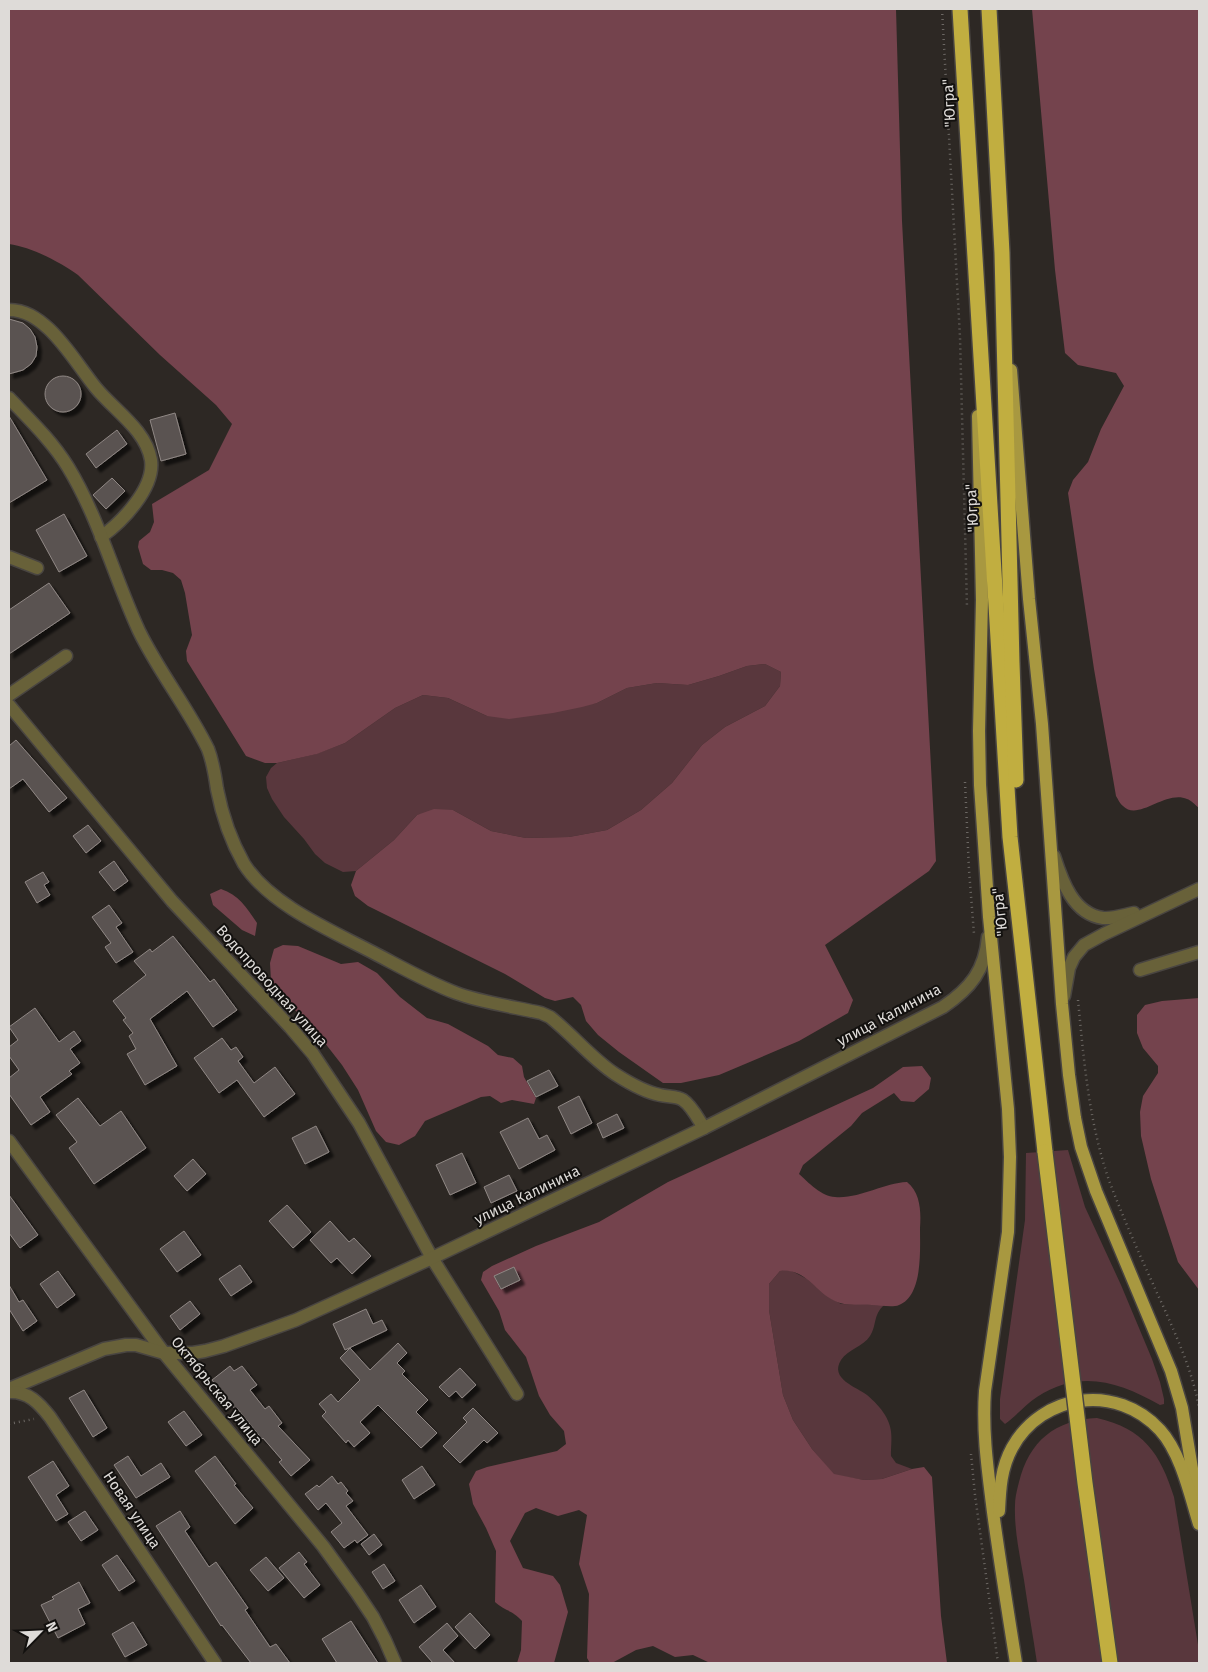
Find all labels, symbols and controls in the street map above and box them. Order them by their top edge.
street label: "Югра" [939,78,959,128]
street label: "Югра" [962,483,982,533]
street label: "Югра" [989,887,1011,937]
street label: Водопроводная улица [213,921,331,1051]
street label: улица Калинина [834,980,944,1050]
street label: улица Калинина [471,1162,583,1228]
street label: Октябрьская улица [167,1333,267,1449]
street label: Новая улица [100,1468,164,1552]
north arrow [15,1607,65,1657]
text: N [42,1619,61,1635]

